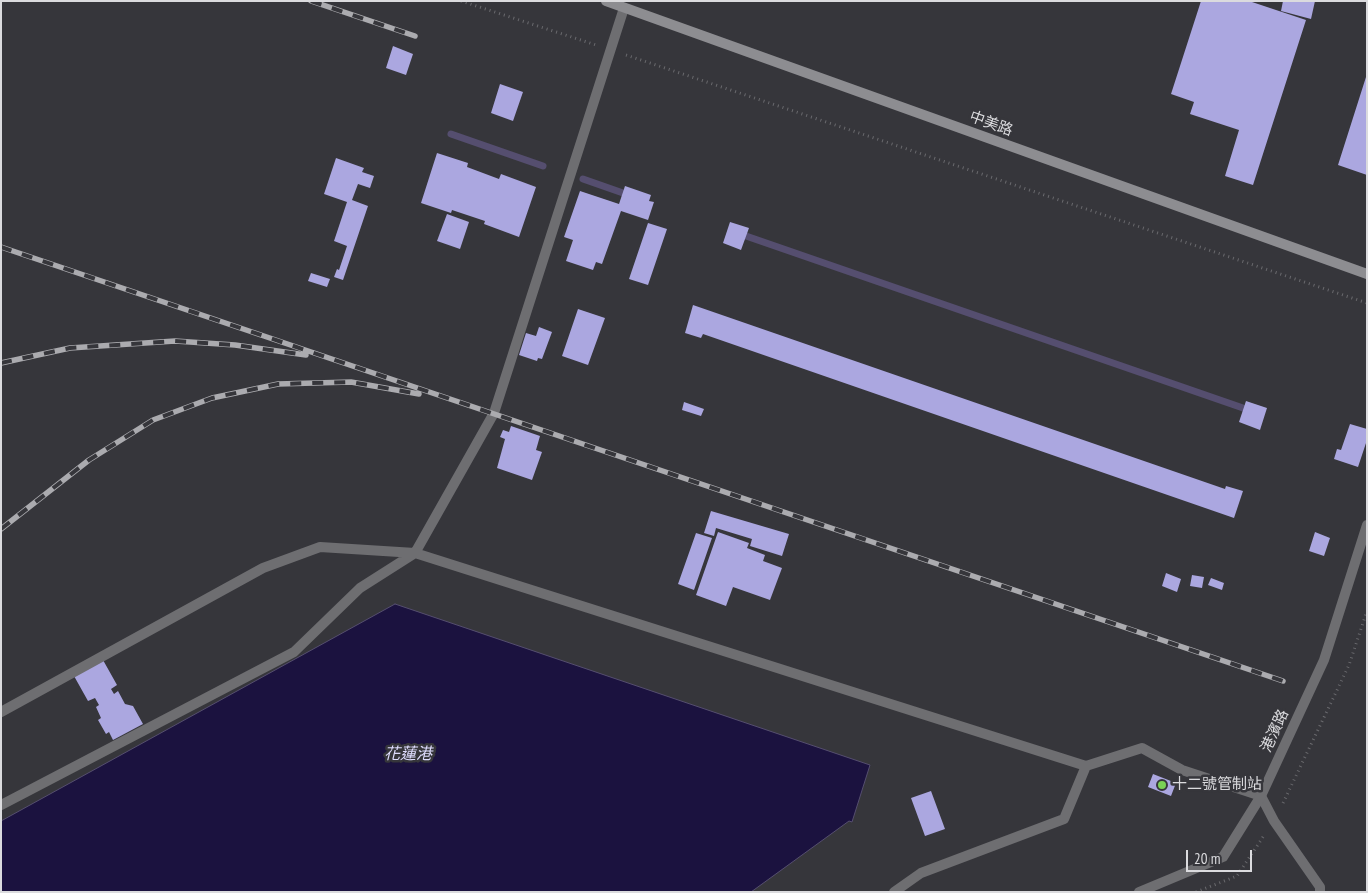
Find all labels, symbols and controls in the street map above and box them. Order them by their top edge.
street label: 中美路 [967,108,1015,140]
street label: 港濱路 [1257,707,1293,755]
water label: 花蓮港 [384,744,432,764]
place label: 十二號管制站 [1172,776,1262,794]
marker: 十二號管制站 [1156,779,1168,791]
scale bar [1188,840,1254,872]
text: 20 m [1194,849,1220,868]

